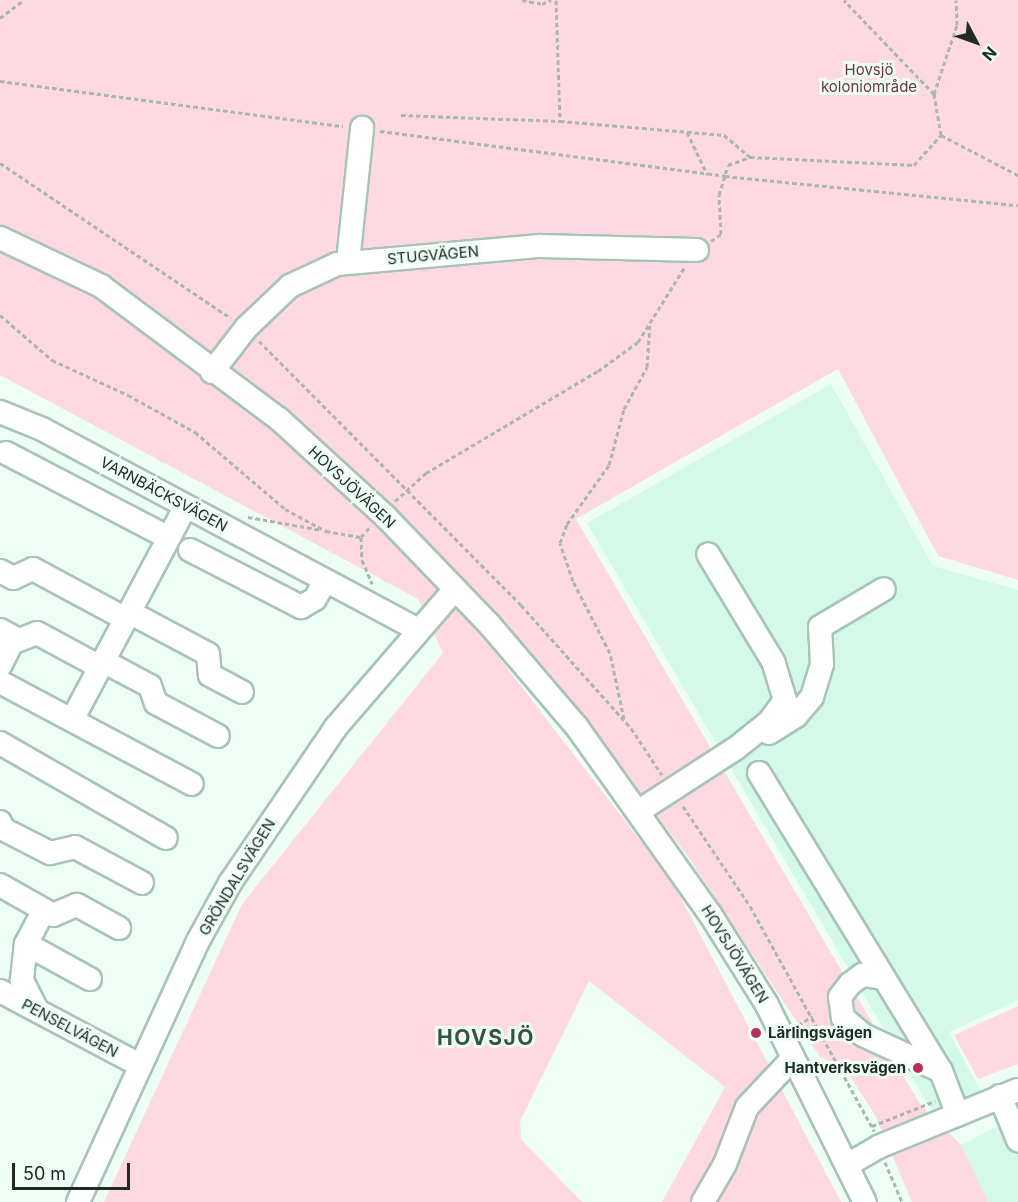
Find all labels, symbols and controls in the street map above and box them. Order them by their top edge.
north arrow [946,12,1006,72]
text: N [978,43,1001,65]
park label: Hovsjö koloniområde [821,60,917,95]
street label: STUGVÄGEN [386,242,480,268]
street label: HOVSJÖVÄGEN [305,442,399,532]
street label: VARNBÄCKSVÄGEN [97,453,231,535]
street label: GRÖNDALSVÄGEN [195,815,279,939]
street label: HOVSJÖVÄGEN [698,902,772,1006]
street label: PENSELVÄGEN [19,995,121,1061]
place label: Lärlingsvägen [768,1024,872,1042]
district label: HOVSJÖ [437,1025,535,1051]
marker: Lärlingsvägen [749,1026,763,1040]
place label: Hantverksvägen [785,1059,906,1077]
marker: Hantverksvägen [911,1061,925,1075]
scale bar [15,1151,134,1189]
text: 50 m [23,1163,66,1184]

